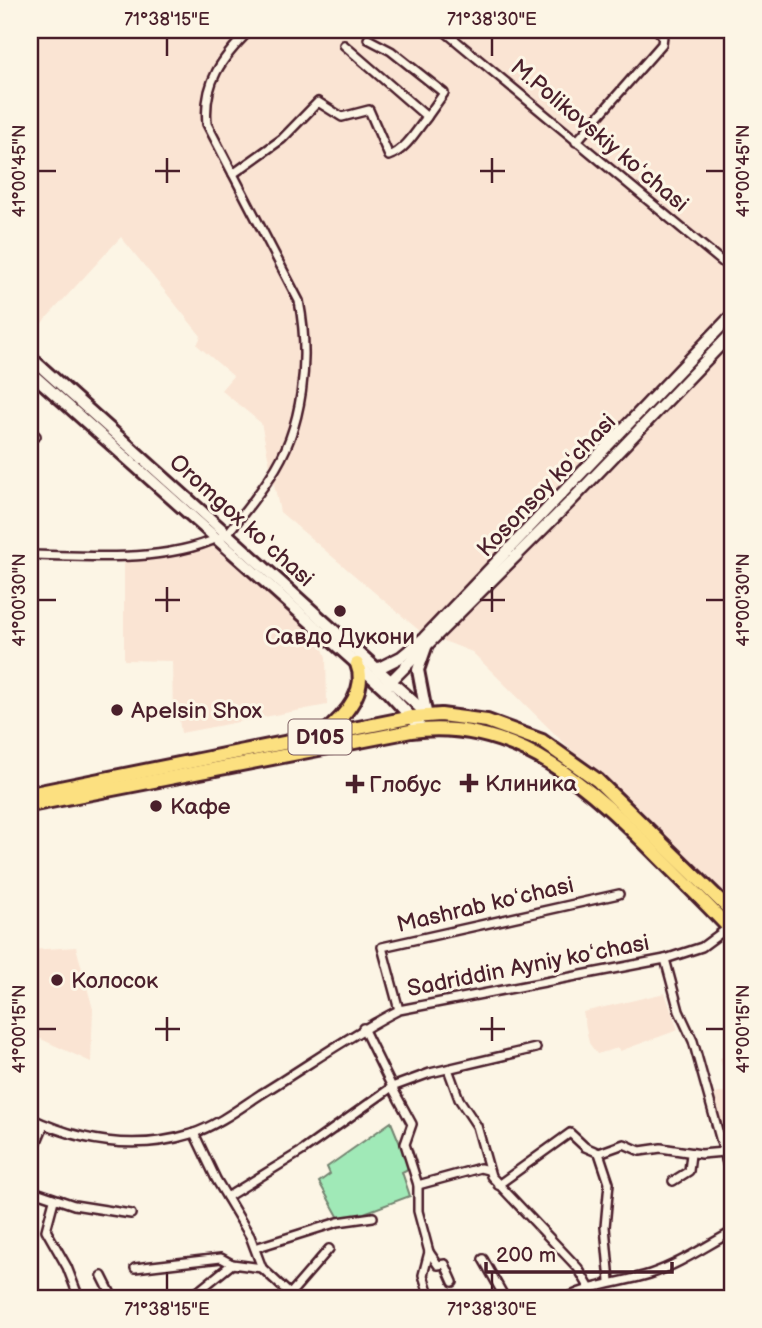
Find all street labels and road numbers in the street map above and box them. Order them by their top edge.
street label: M.Polikovskiy koʻchasi [505,53,694,218]
street label: Kosonsoy koʻchasi [471,408,622,563]
street label: Oromgox ko‘chasi [163,448,319,593]
road number: D105 [288,720,352,754]
street label: Mashrab koʻchasi [394,871,576,939]
street label: Sadriddin Ayniy koʻchasi [405,929,652,1003]

